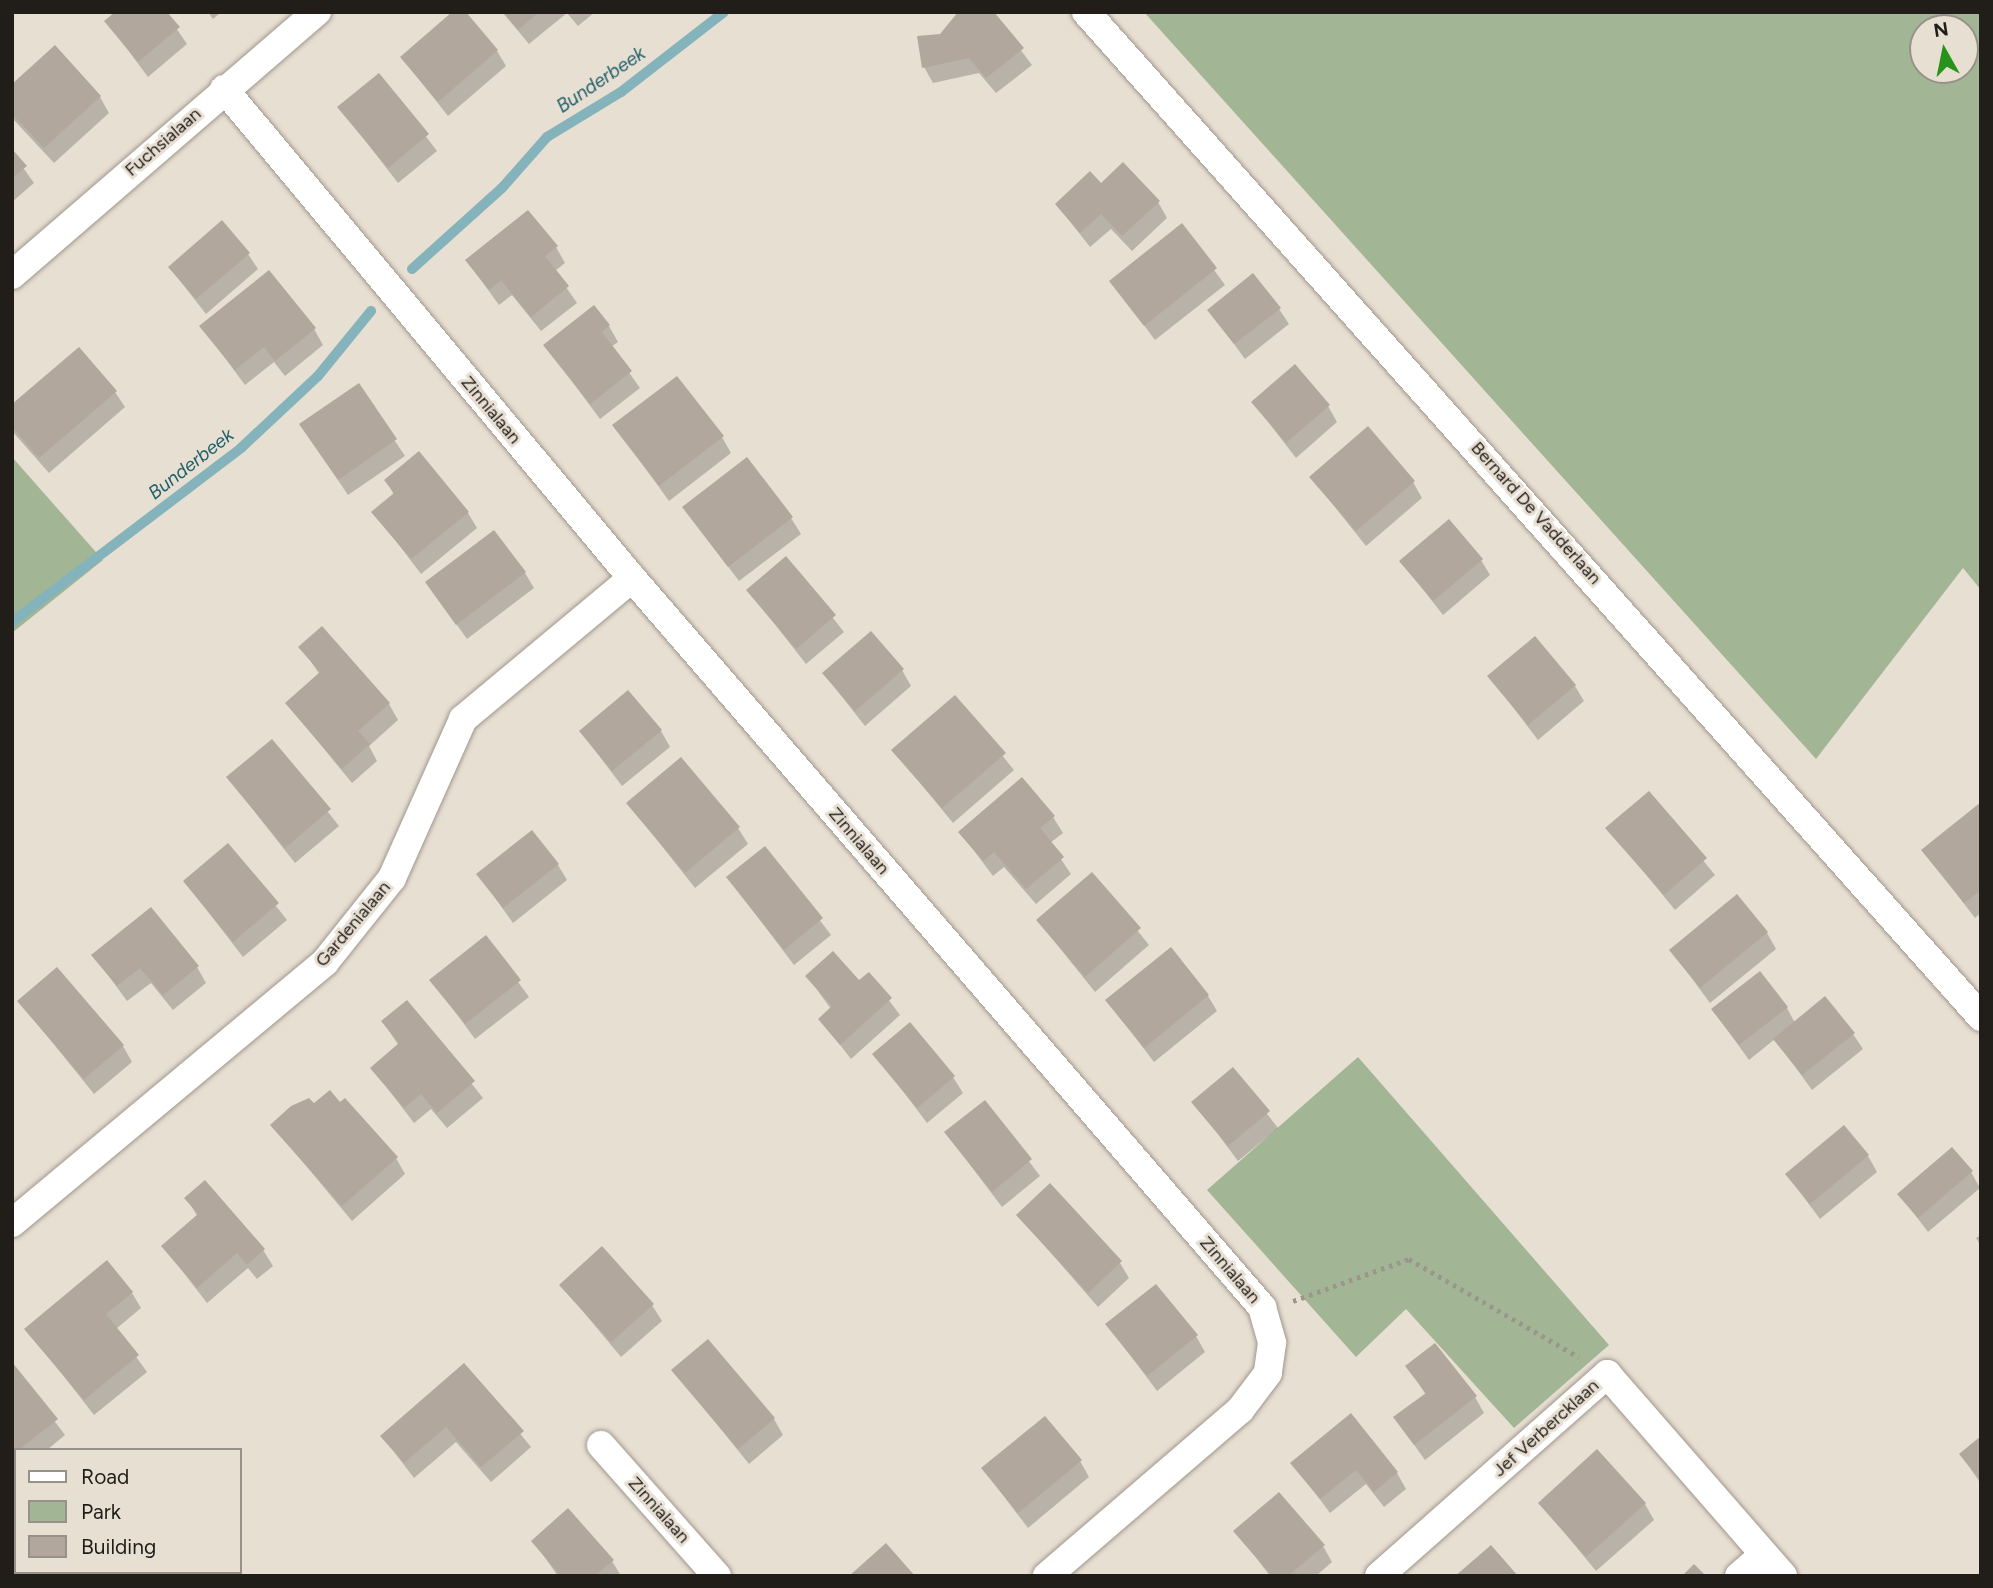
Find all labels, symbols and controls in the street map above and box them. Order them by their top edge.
north arrow [1909,14,1979,84]
text: N [1932,17,1950,42]
water label: Bunderbeek [552,42,650,118]
street label: Fuchsialaan [121,103,205,181]
street label: Zinnialaan [457,372,525,448]
water label: Bunderbeek [144,424,238,504]
street label: Bernard De Vadderlaan [1466,437,1606,589]
street label: Zinnialaan [824,803,894,879]
street label: Gardenialaan [311,877,395,971]
street label: Zinnialaan [1195,1232,1265,1308]
street label: Jef Verbercklaan [1489,1375,1603,1481]
legend [14,1448,242,1574]
text: Road [81,1464,129,1489]
street label: Zinnialaan [624,1472,694,1548]
text: Park [81,1499,121,1524]
text: Building [81,1534,156,1559]

